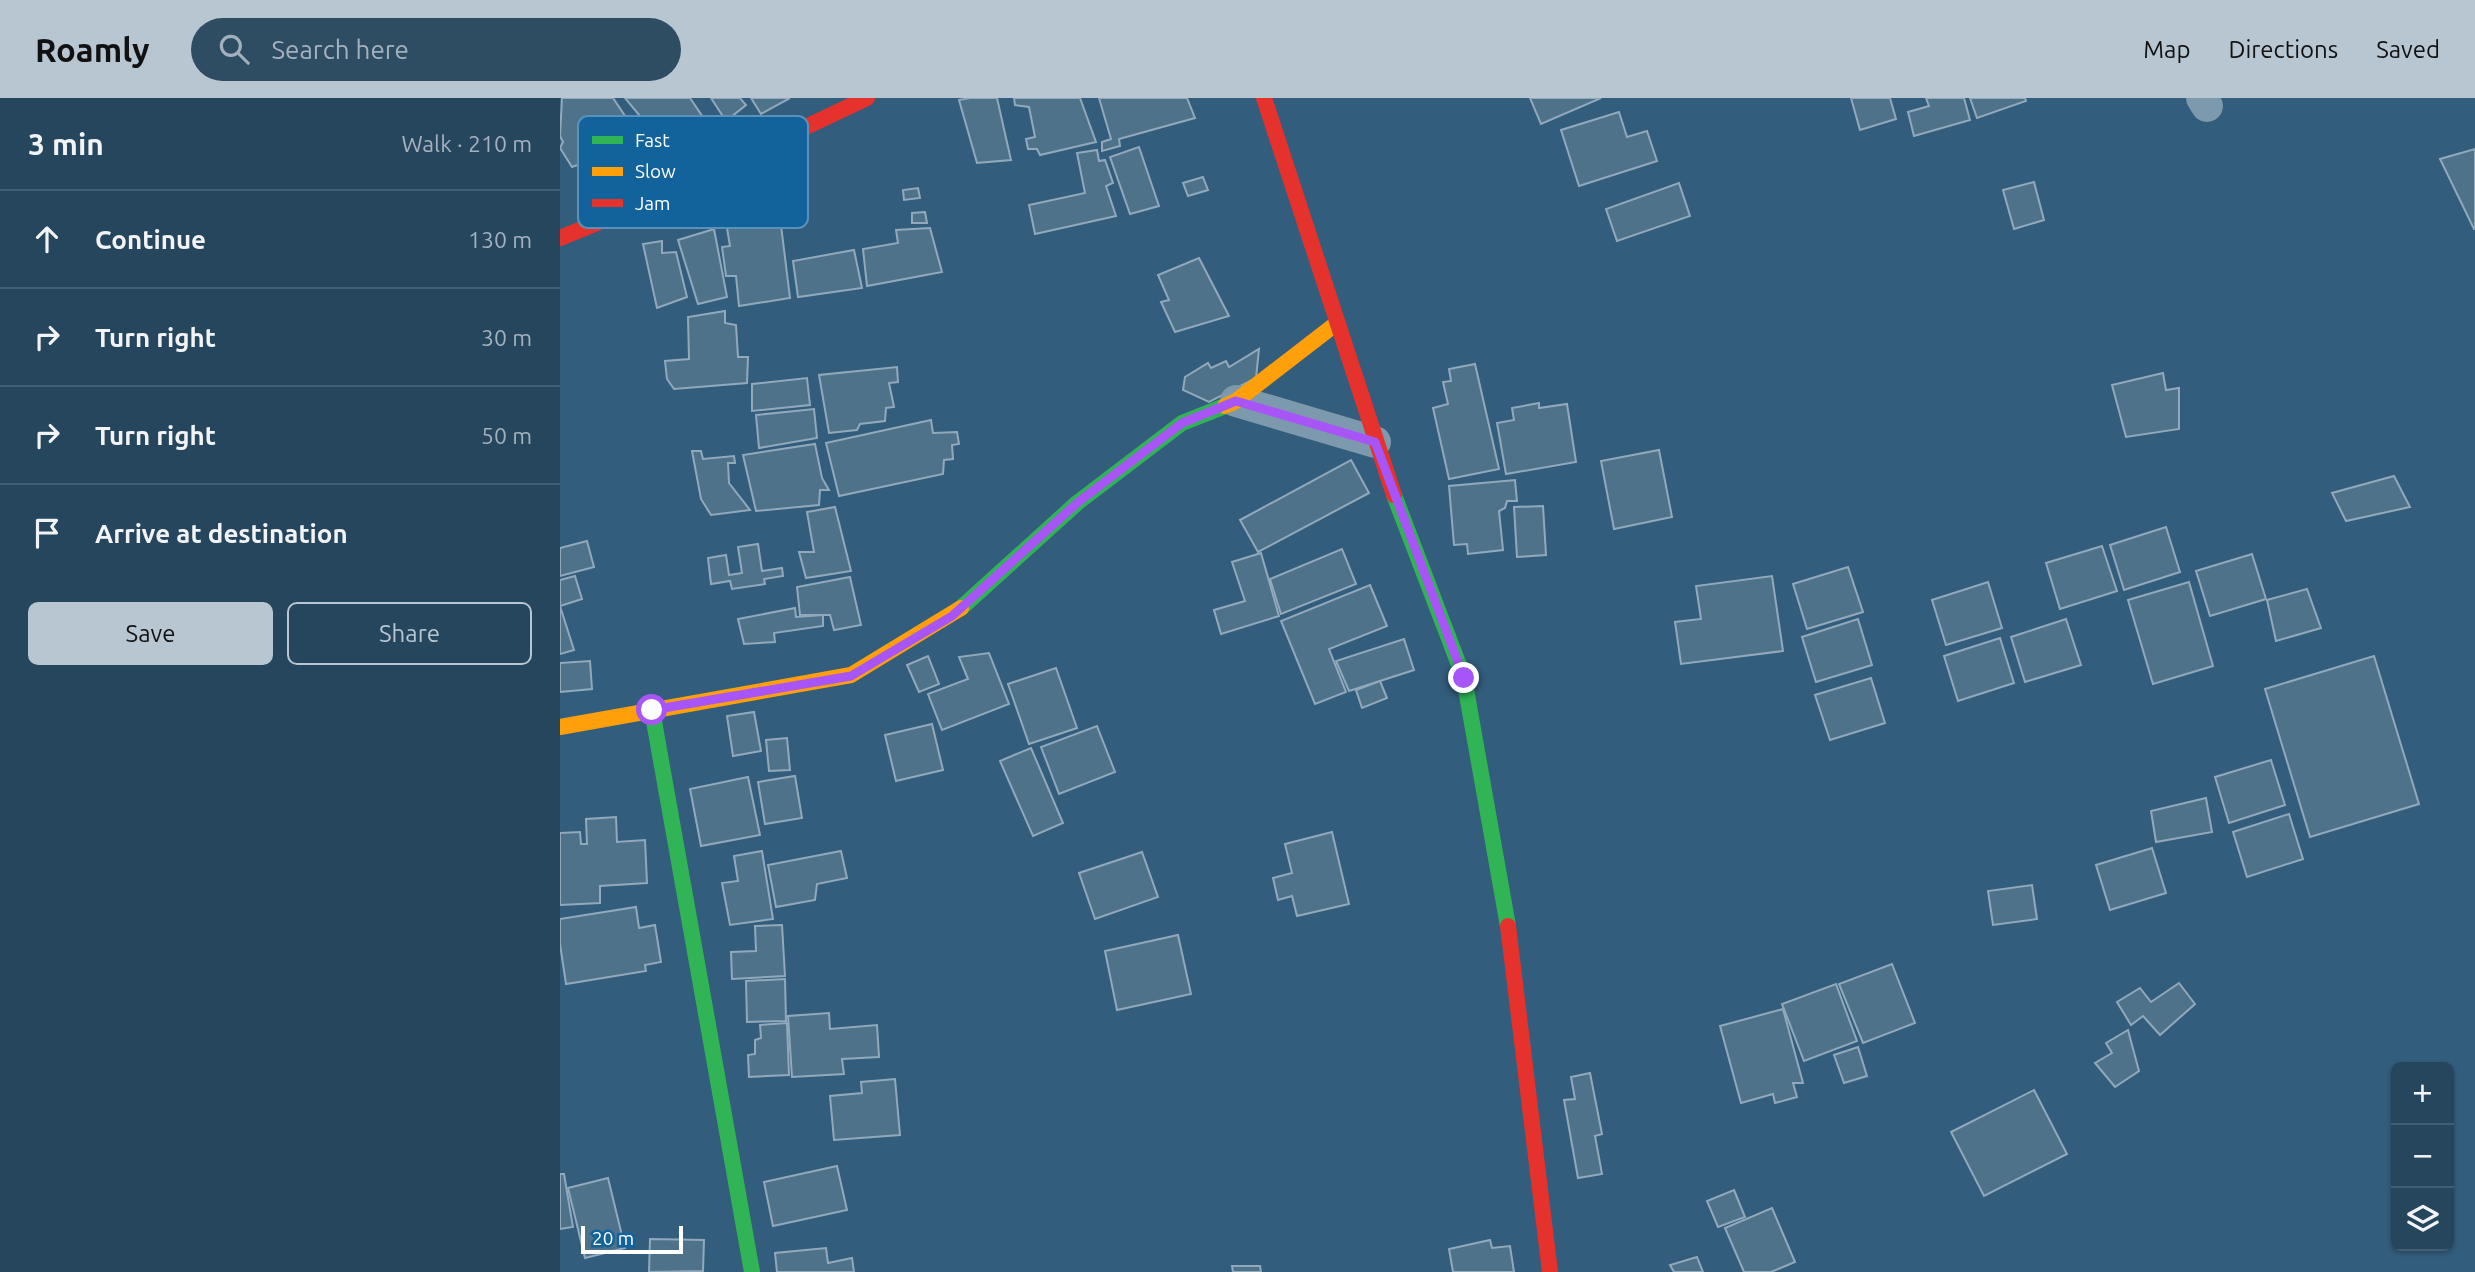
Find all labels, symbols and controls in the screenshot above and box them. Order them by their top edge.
search box [191,18,681,81]
icon: search [215,30,253,68]
text: Roamly [35,31,149,68]
text: Search here [271,35,409,64]
text: Map [2143,36,2190,63]
text: Directions [2228,36,2338,63]
text: Saved [2376,36,2440,63]
legend [578,116,808,228]
text: 3 min [28,127,104,161]
text: Fast [635,129,670,151]
text: Walk · 210 m [401,131,532,156]
text: Slow [635,160,676,182]
text: Jam [635,192,671,214]
icon: ahead [28,220,66,258]
text: Continue [95,225,206,254]
text: 130 m [468,227,532,252]
icon: right [28,318,66,356]
text: Turn right [95,323,216,352]
text: 30 m [481,325,532,350]
icon: right [28,416,66,454]
text: Turn right [95,421,216,450]
text: 50 m [481,423,532,448]
icon: arrive [28,514,66,552]
text: Arrive at destination [95,519,348,548]
button: Save [28,602,273,665]
button: Share [287,602,532,665]
route end [1448,662,1479,693]
route start [636,694,667,725]
map controls [2391,1062,2454,1251]
button: + [2391,1062,2454,1125]
button: − [2391,1125,2454,1188]
button: layers [2391,1188,2454,1251]
scale bar [581,1223,682,1255]
text: 20 m [592,1227,634,1249]

